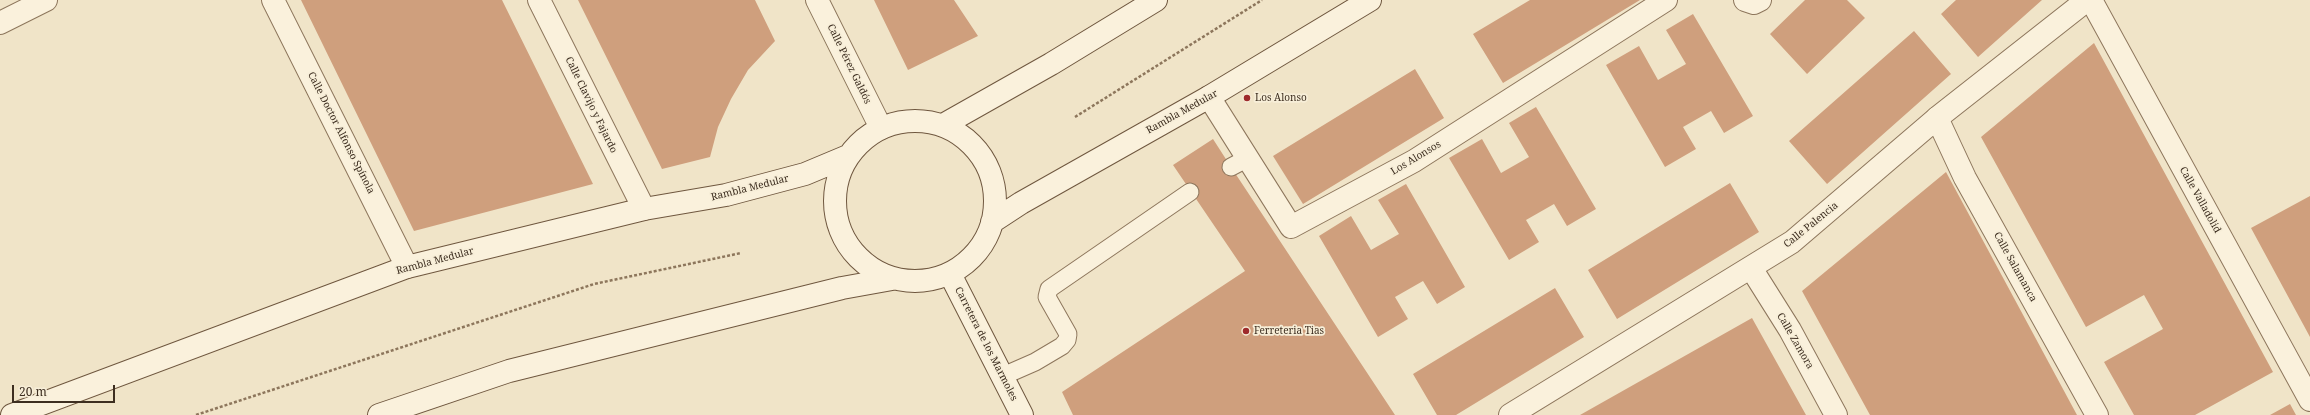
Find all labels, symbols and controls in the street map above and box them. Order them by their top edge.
street label: Calle Pérez Galdós [824,22,874,106]
street label: Calle Clavijo y Fajardo [562,55,620,155]
street label: Calle Doctor Alfonso Spínola [305,70,377,196]
street label: Rambla Medular [1144,87,1220,137]
place label: Los Alonso [1255,92,1307,104]
marker: Los Alonso [1242,93,1252,103]
street label: Los Alonsos [1389,138,1443,178]
street label: Calle Valladolid [2177,165,2223,235]
street label: Rambla Medular [710,173,790,203]
street label: Calle Palencia [1781,199,1841,251]
street label: Calle Salamanca [1991,230,2039,304]
street label: Rambla Medular [395,245,475,277]
street label: Carretera de los Marmoles [952,285,1020,403]
street label: Calle Zamora [1774,311,1816,371]
place label: Ferreteria Tias [1254,325,1324,337]
marker: Ferreteria Tias [1241,326,1251,336]
scale bar [14,377,117,403]
text: 20 m [19,383,47,400]

